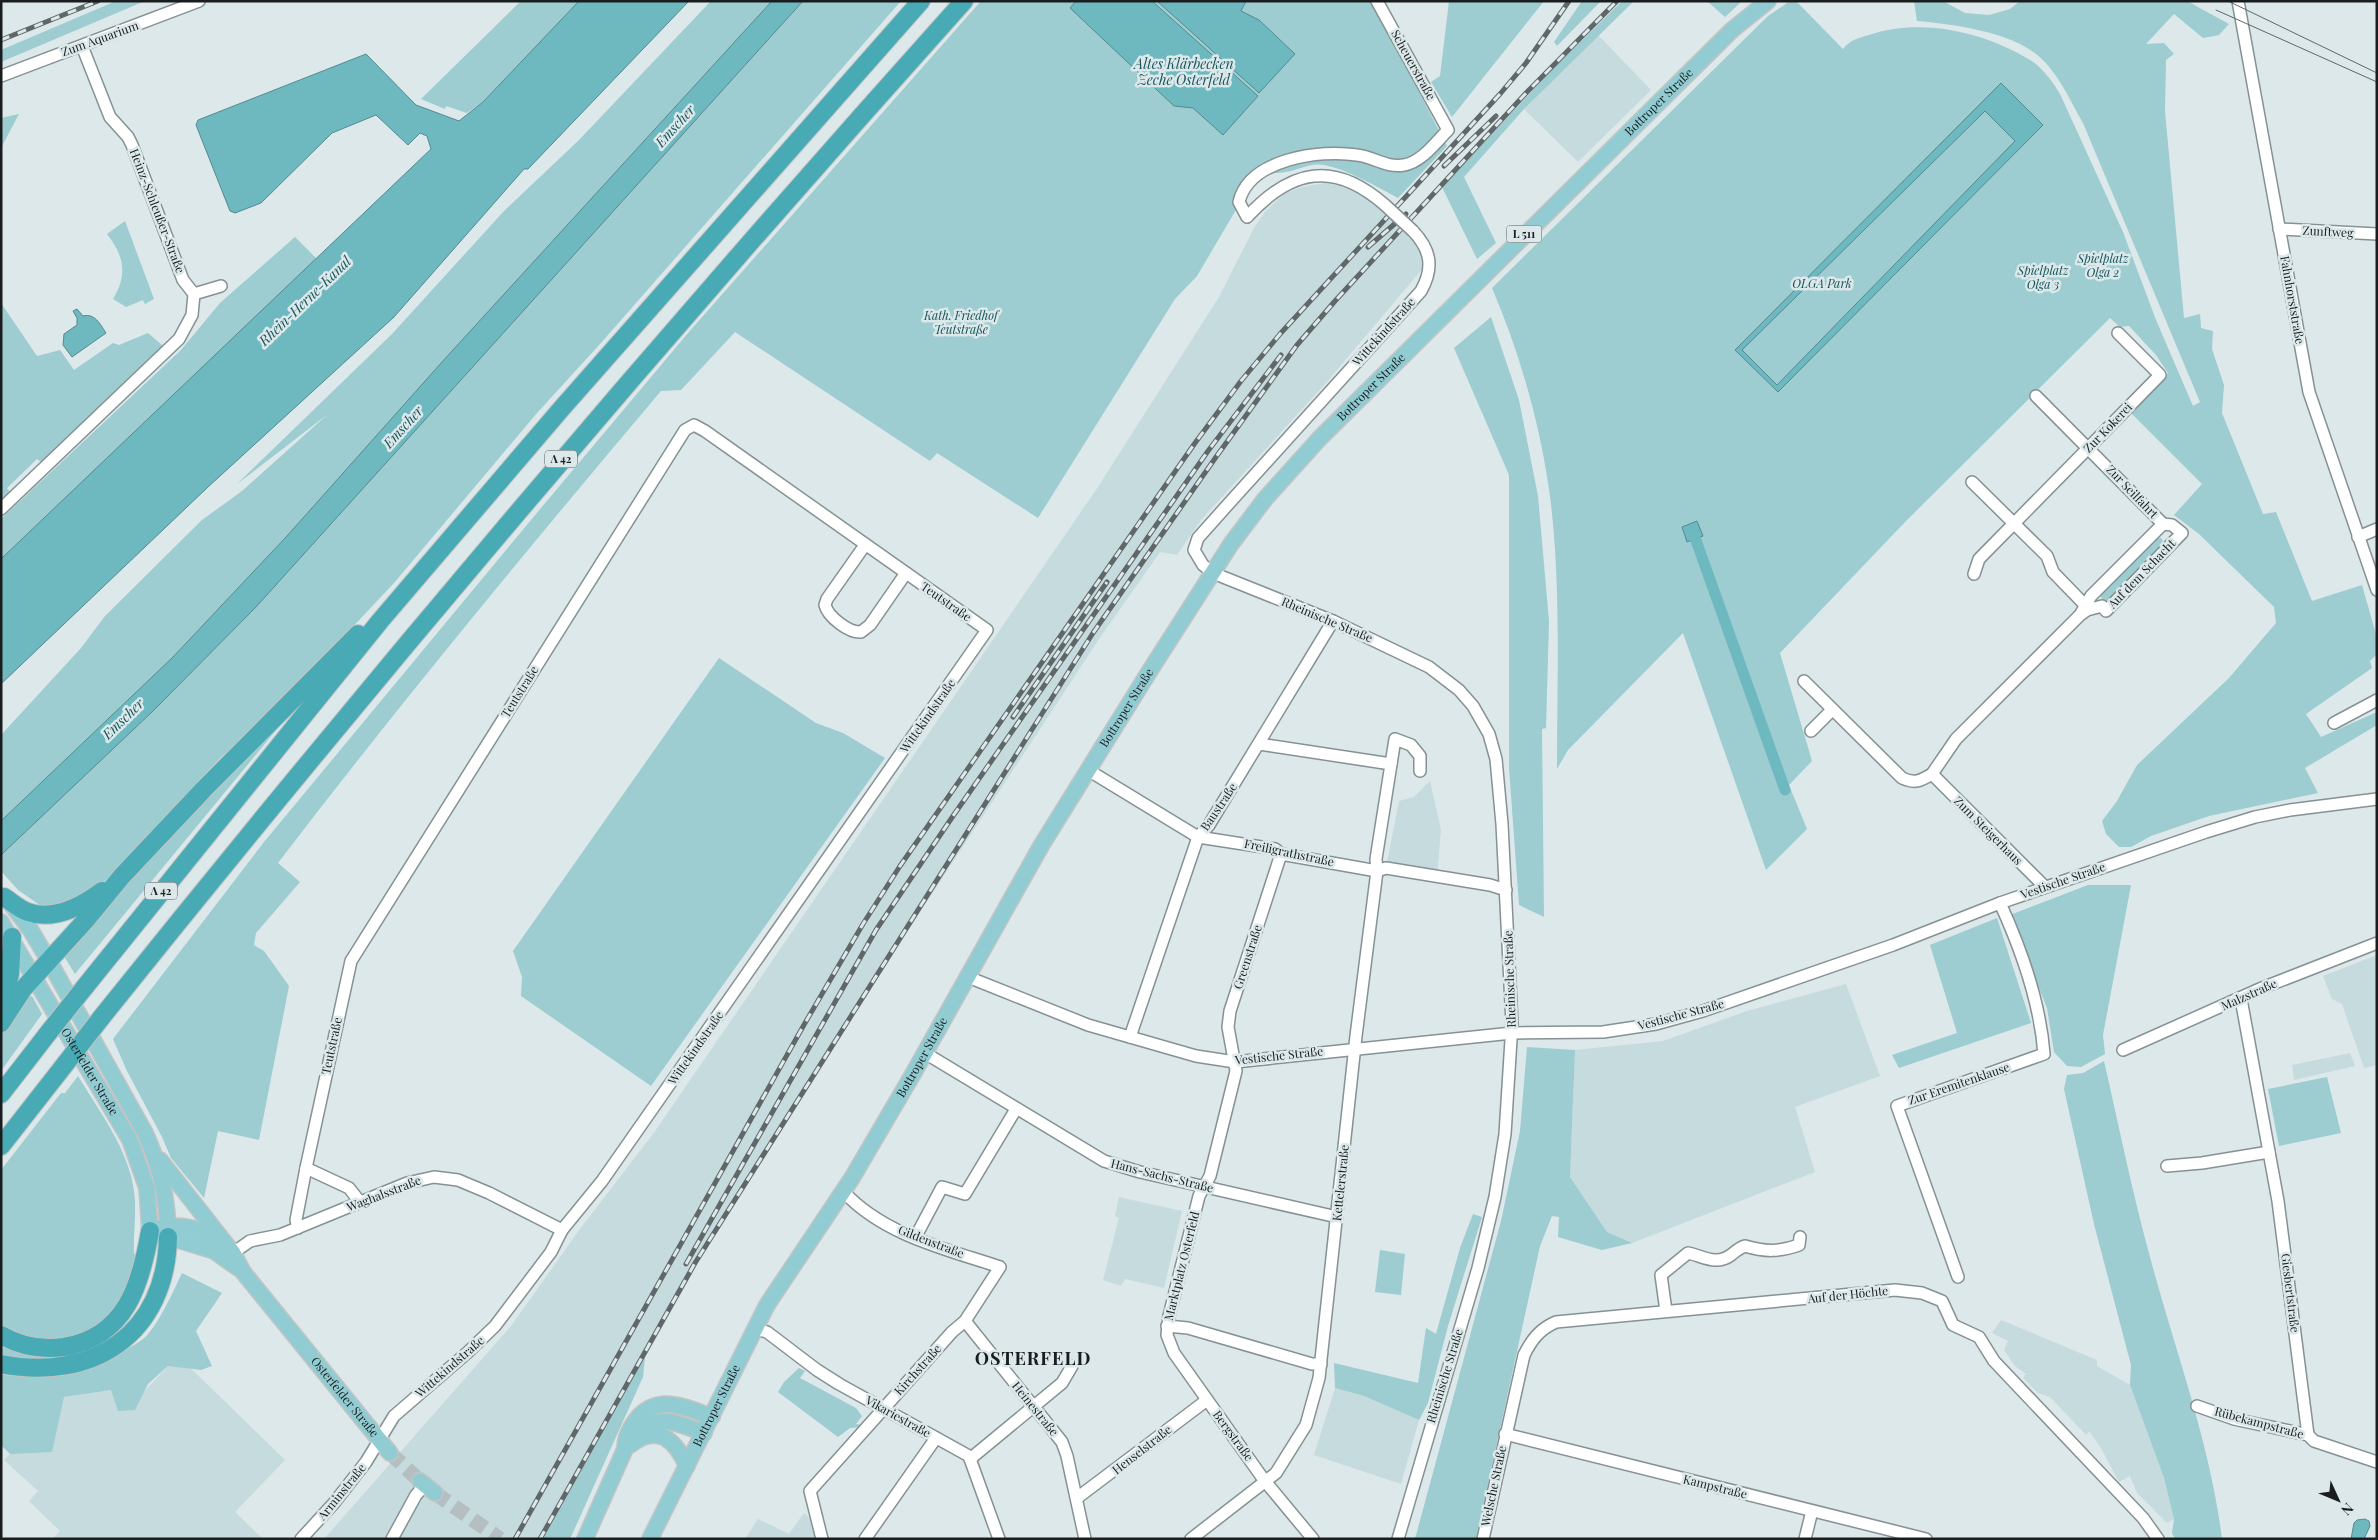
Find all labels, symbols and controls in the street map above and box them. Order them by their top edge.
street label: Zum Aquarium [59,17,141,59]
street label: Scheuerstraße [1388,27,1440,102]
water label: Altes Klärbecken Zeche Osterfeld [1132,54,1234,89]
street label: Bottroper Straße [1621,64,1696,139]
water label: Emscher [650,100,699,152]
street label: Heinz-Schleußer-Straße [127,146,189,275]
street label: Zunftweg [2302,222,2355,240]
road number: L 511 [1506,225,1542,242]
park label: Spielplatz Olga 2 [2077,250,2129,280]
water label: Rhein-Herne-Kanal [254,251,356,350]
street label: Fahnhorststraße [2277,254,2309,345]
park label: Spielplatz Olga 3 [2017,262,2069,292]
park label: OLGA Park [1792,275,1852,291]
street label: Wittekindstraße [1348,294,1418,370]
park label: Kath. Friedhof Teutstraße [923,307,1000,337]
street label: Bottroper Straße [1333,349,1408,424]
street label: Zur Kokerei [2079,399,2135,456]
water label: Emscher [378,401,427,453]
road number: A 42 [545,450,577,468]
street label: Zur Seilfahrt [2103,461,2163,522]
street label: Auf dem Schacht [2103,535,2179,612]
street label: Teutstraße [918,578,975,624]
street label: Rheinische Straße [1279,593,1375,646]
street label: Teutstraße [497,663,541,720]
street label: Bottroper Straße [1095,665,1156,750]
street label: Wittekindstraße [895,675,959,756]
water label: Emscher [97,693,148,744]
street label: Baustraße [1196,779,1240,833]
street label: Zum Steigerhaus [1951,793,2026,868]
street label: Freiligrathstraße [1243,835,1336,869]
street label: Vestische Straße [2017,858,2107,902]
road number: A 42 [145,882,177,899]
street label: Greenstraße [1229,922,1265,991]
street label: Rheinische Straße [1499,930,1519,1028]
street label: Malzstraße [2218,975,2279,1014]
street label: Vestische Straße [1635,995,1726,1033]
street label: Wittekindstraße [663,1007,727,1088]
street label: Bottroper Straße [892,1014,950,1100]
street label: Teutstraße [317,1016,345,1076]
street label: Osterfelder Straße [58,1024,123,1118]
street label: Vestische Straße [1233,1042,1324,1068]
street label: Zur Eremitenklause [1906,1058,2012,1108]
street label: Kettelerstraße [1328,1144,1352,1222]
street label: Hans-Sachs-Straße [1109,1155,1215,1196]
street label: Waghalsstraße [343,1172,423,1215]
street label: Marktplatz Osterfeld [1160,1210,1202,1322]
street label: Gildenstraße [896,1221,967,1261]
street label: Giesbertstraße [2278,1252,2304,1333]
street label: Auf der Höchte [1806,1282,1889,1306]
street label: Rheinische Straße [1422,1327,1466,1425]
street label: Wittekindstraße [411,1332,487,1401]
street label: Kirchstraße [890,1340,944,1398]
district label: OSTERFELD [975,1346,1091,1370]
street label: Osterfelder Straße [308,1353,383,1440]
street label: Bottroper Straße [688,1361,743,1449]
street label: Heinestraße [1009,1378,1063,1439]
street label: Vikariestraße [862,1391,934,1441]
street label: Rübekampstraße [2213,1402,2306,1442]
street label: Bergstraße [1210,1407,1258,1464]
street label: Henselstraße [1108,1421,1174,1477]
street label: Welsche Straße [1476,1444,1509,1529]
street label: Arminstraße [313,1460,369,1524]
street label: Kampstraße [1682,1470,1749,1502]
north arrow [2313,1475,2363,1525]
text: N [2337,1499,2358,1520]

